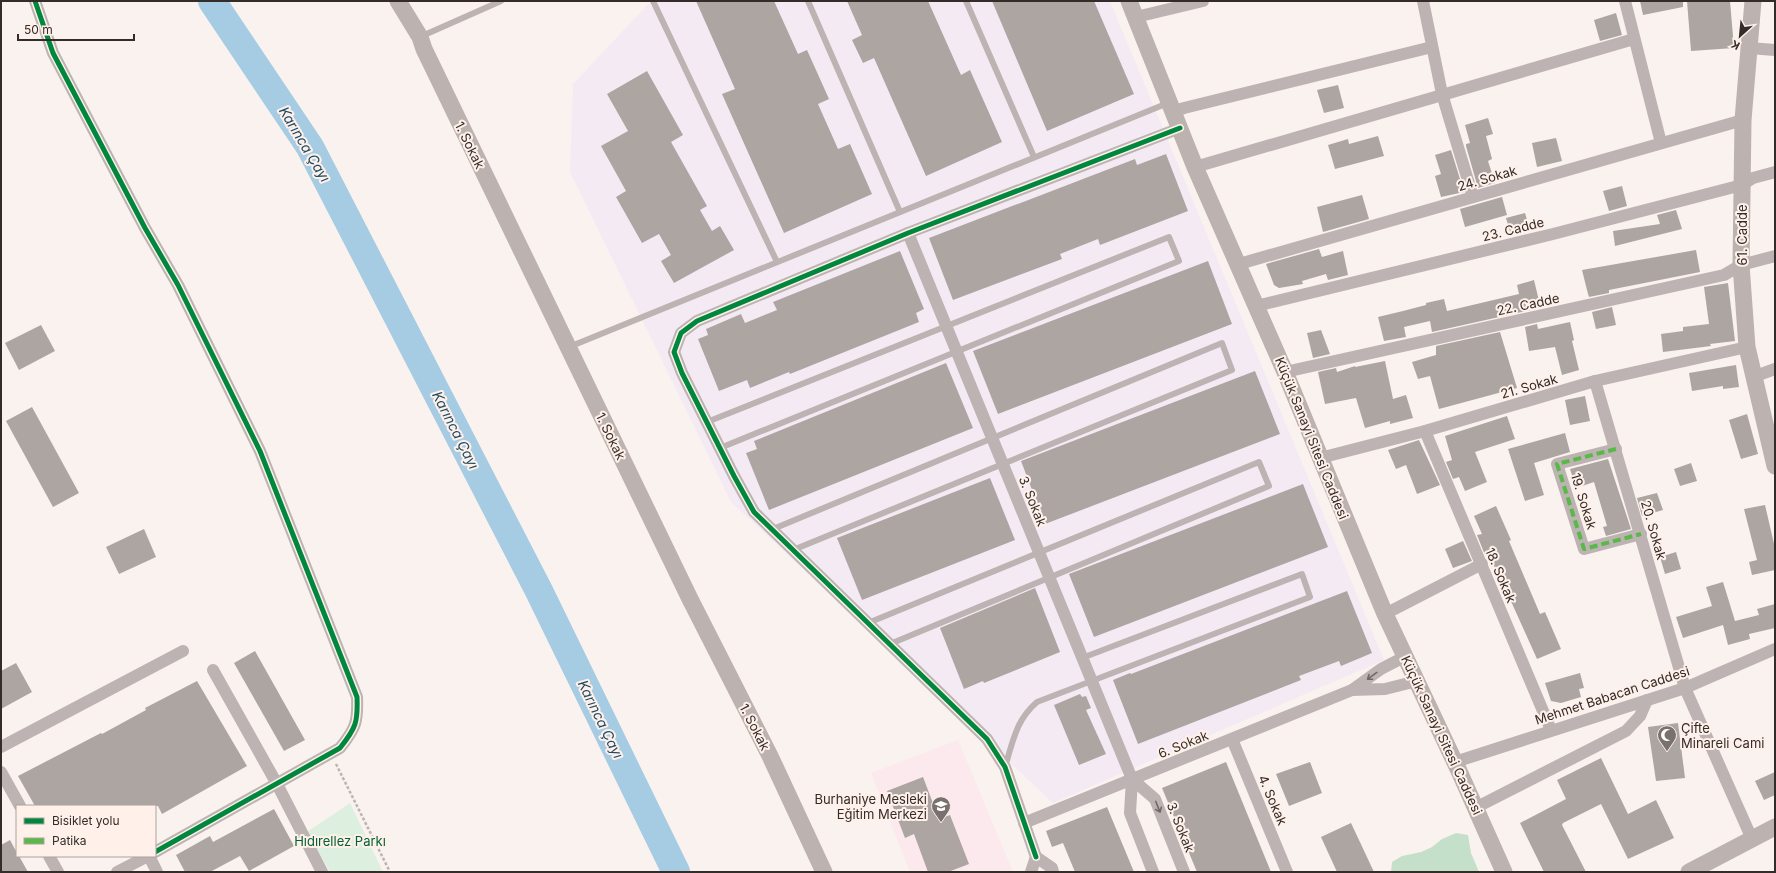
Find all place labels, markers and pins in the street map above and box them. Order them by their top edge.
place label: Çifte Minareli Cami [1681,720,1764,751]
mosque icon: Çifte Minareli Cami [1656,724,1678,752]
place label: Burhaniye Mesleki Eğitim Merkezi [814,791,927,822]
school or university icon: Burhaniye Mesleki Eğitim Merkezi [930,795,952,823]

